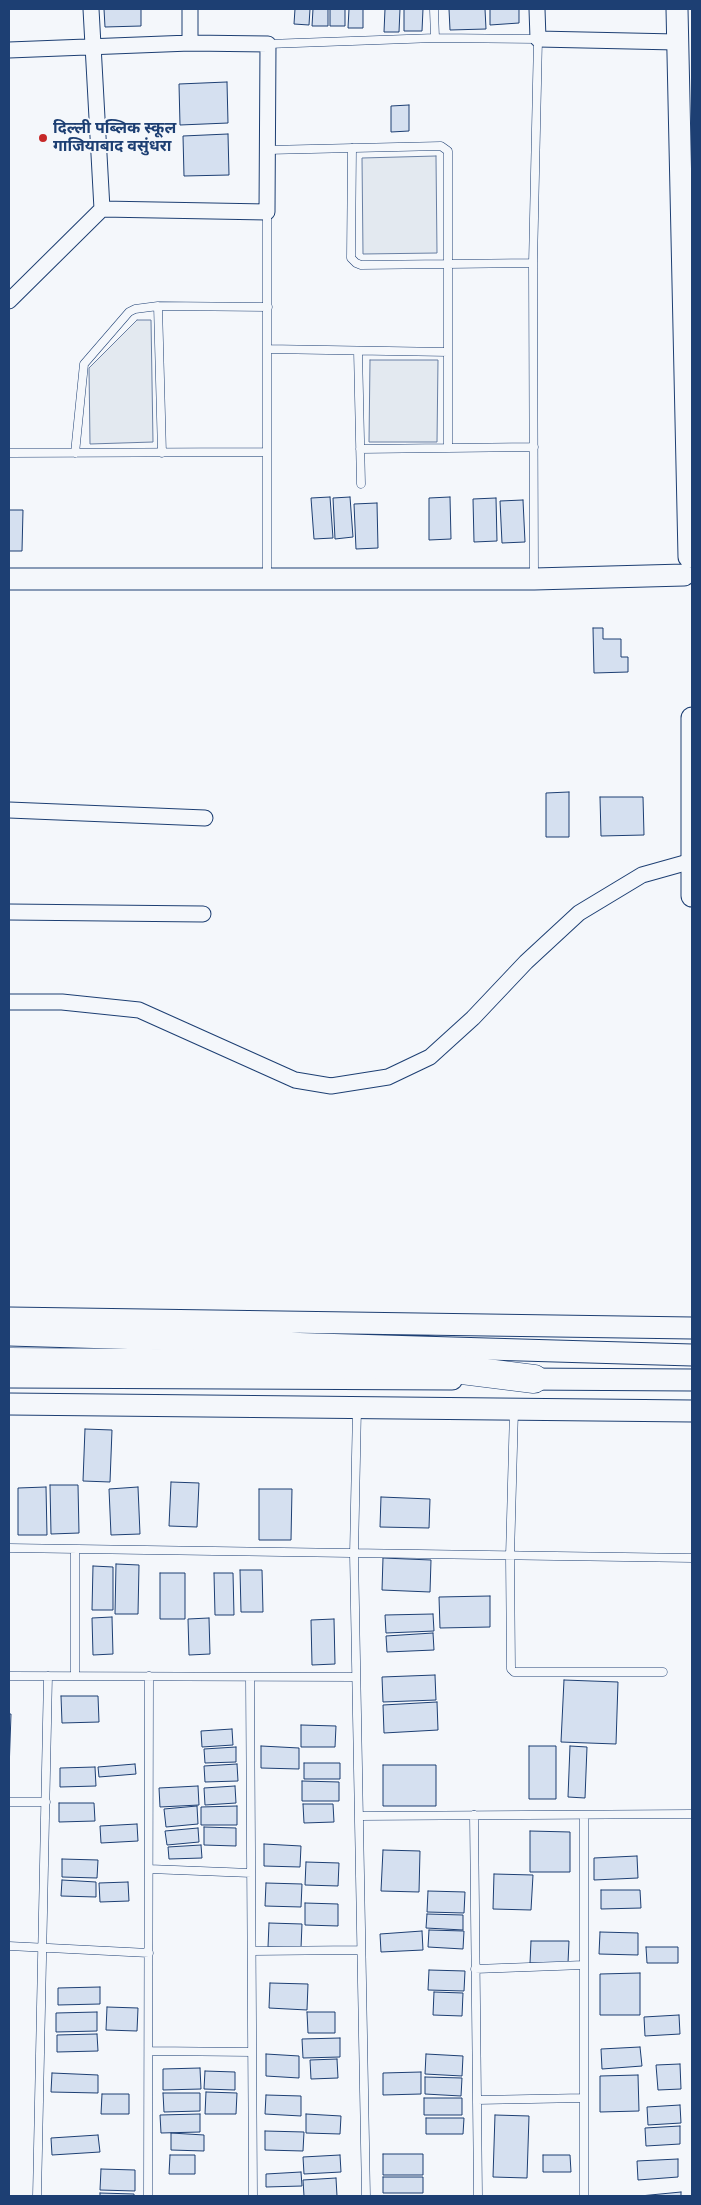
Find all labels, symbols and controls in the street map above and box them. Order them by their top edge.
place label: दिल्ली पब्लिक स्कूल गाजियाबाद वसुंधरा [53,119,176,157]
marker: दिल्ली पब्लिक स्कूल गाजियाबाद वसुंधरा [37,132,49,144]

